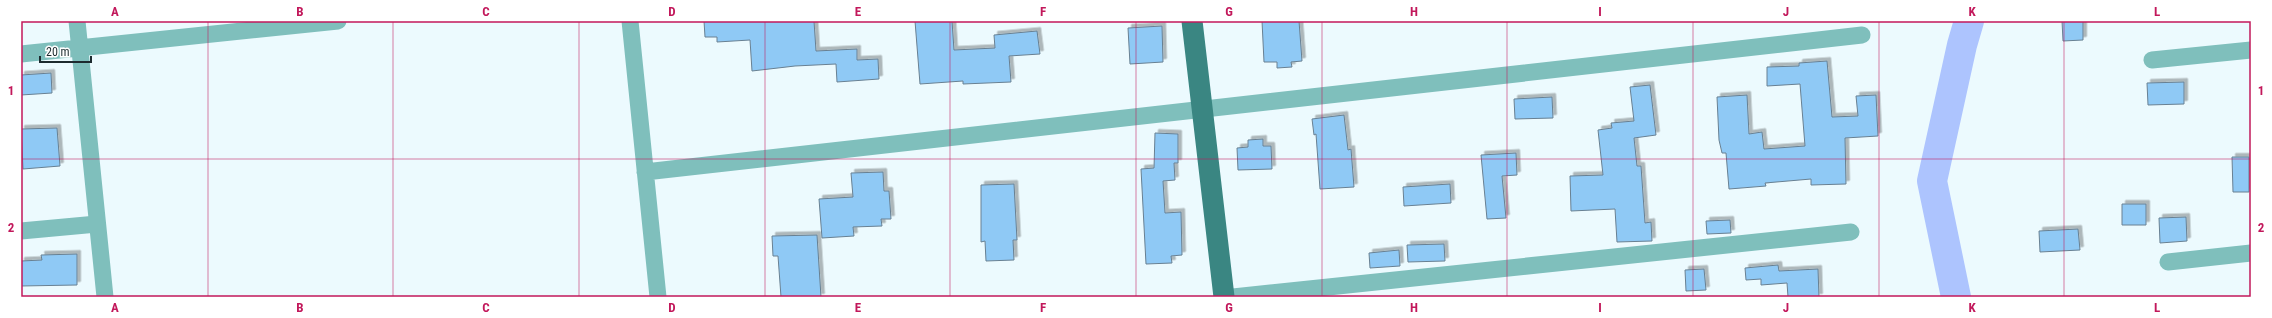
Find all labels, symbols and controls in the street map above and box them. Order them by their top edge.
text: A [111,4,119,19]
text: B [296,4,304,19]
text: C [482,4,490,19]
text: D [668,4,676,19]
text: E [855,4,862,19]
text: F [1040,4,1046,19]
text: G [1225,4,1233,19]
text: H [1410,4,1418,19]
text: I [1598,4,1602,19]
text: J [1783,4,1789,19]
text: K [1968,4,1976,19]
text: L [2154,4,2160,19]
scale bar [40,38,91,64]
text: 20 m [46,45,70,59]
text: 1 [8,83,14,98]
text: 1 [2258,83,2264,98]
text: 2 [8,220,15,235]
text: 2 [2258,220,2265,235]
text: A [111,300,119,315]
text: B [296,300,304,315]
text: C [482,300,490,315]
text: D [668,300,676,315]
text: E [855,300,862,315]
text: F [1040,300,1046,315]
text: G [1225,300,1233,315]
text: H [1410,300,1418,315]
text: I [1598,300,1602,315]
text: J [1783,300,1789,315]
text: K [1968,300,1976,315]
text: L [2154,300,2160,315]

